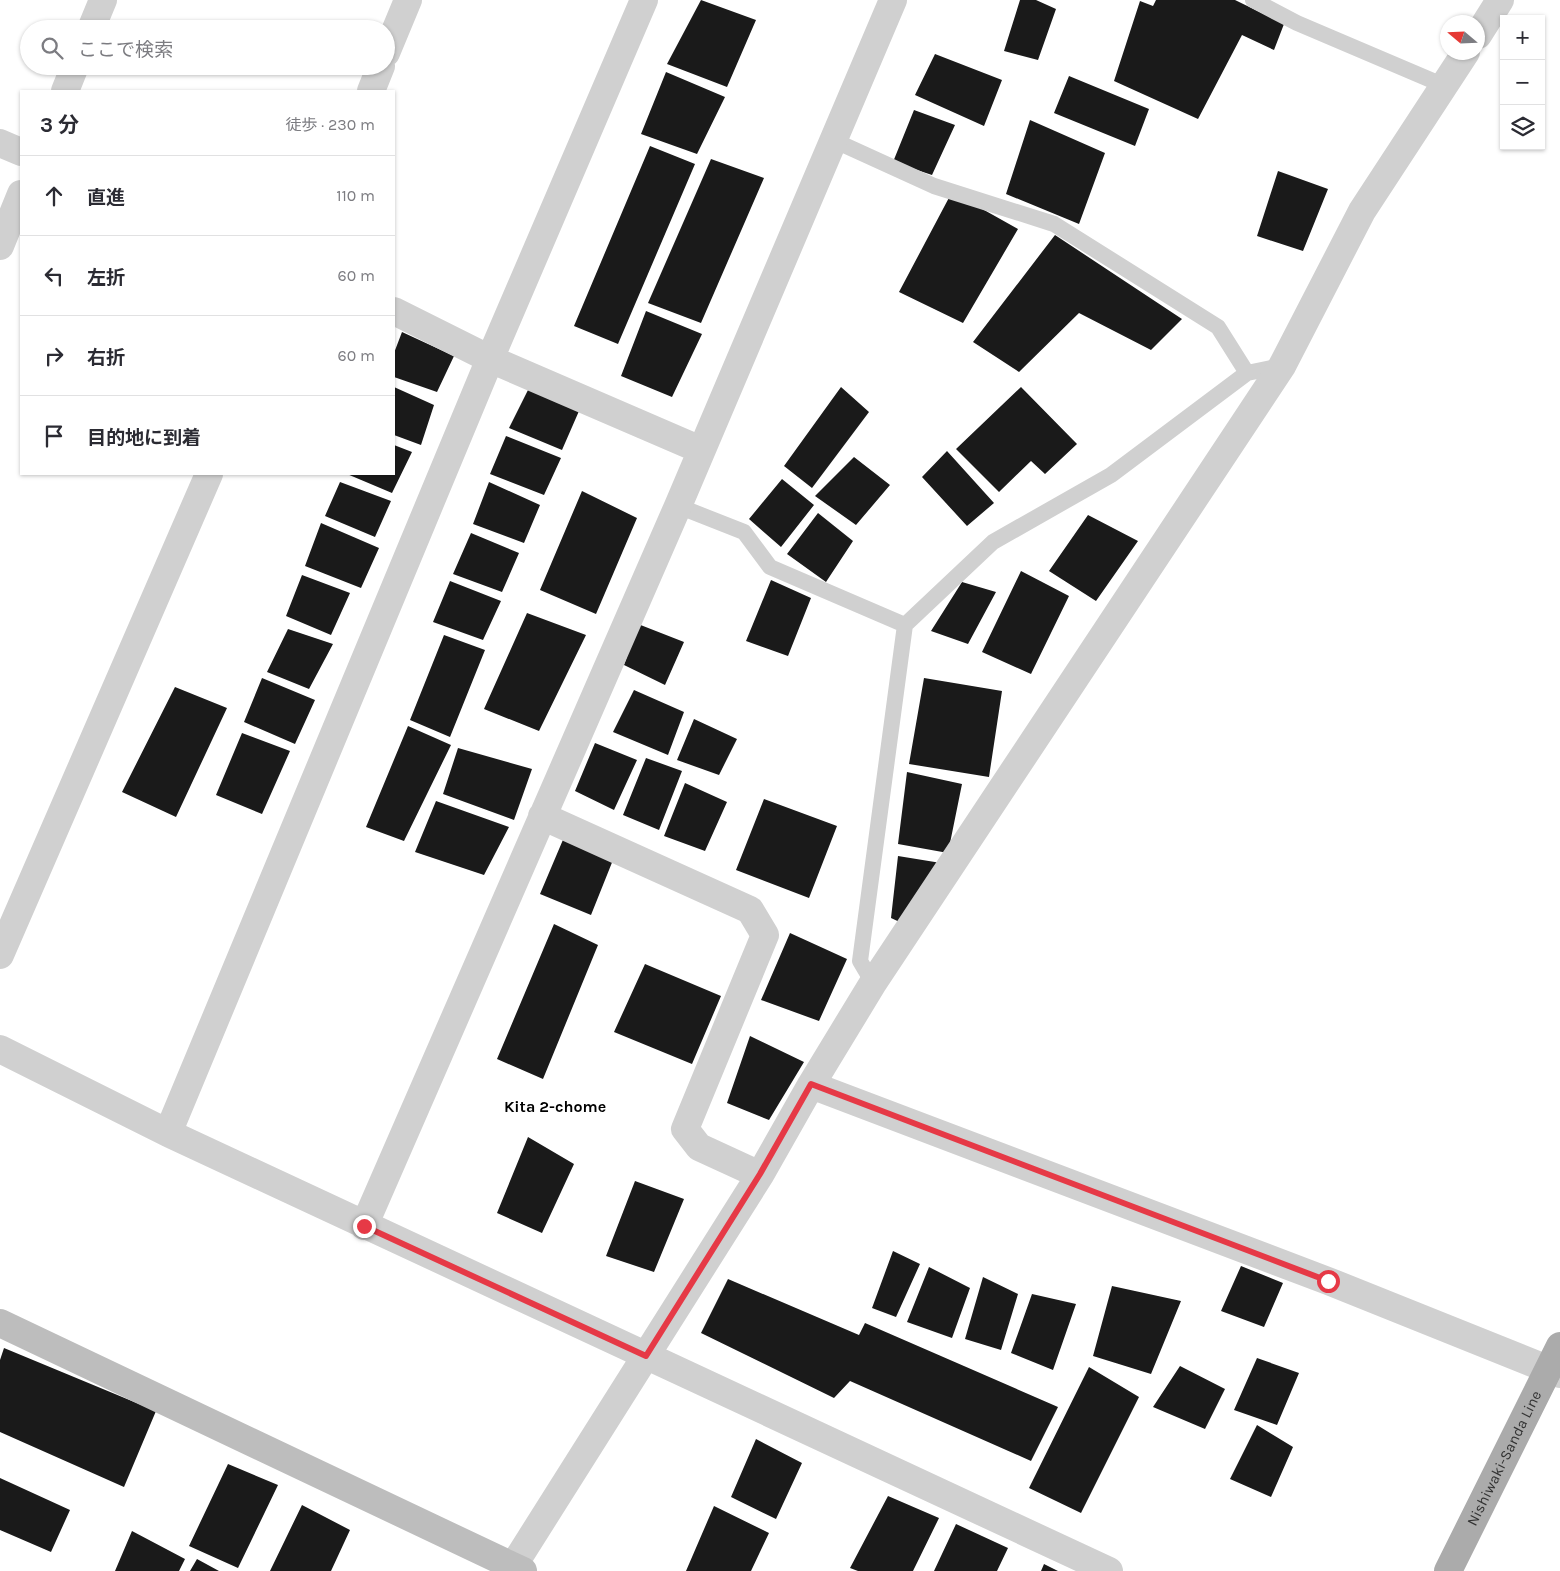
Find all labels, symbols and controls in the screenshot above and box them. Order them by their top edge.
north arrow [1440,15,1485,60]
map controls [1500,15,1545,150]
button: + [1500,15,1545,60]
search box [20,20,395,75]
icon: search [38,34,66,62]
text: ここで検索 [78,39,173,61]
button: − [1500,60,1545,105]
button: layers [1500,105,1545,150]
text: 3 分 [40,113,79,137]
text: 徒歩 · 230 m [286,115,375,134]
icon: ahead [40,182,68,210]
text: 110 m [336,186,375,205]
text: 直進 [87,187,125,209]
icon: left [40,262,68,290]
text: 60 m [338,266,375,285]
text: 左折 [87,267,125,289]
icon: right [40,342,68,370]
text: 60 m [338,346,375,365]
text: 右折 [87,347,125,369]
icon: arrive [40,422,68,450]
text: 目的地に到着 [87,427,201,449]
district label: Kita 2-chome [504,1097,606,1116]
route end [353,1215,376,1238]
route start [1317,1270,1340,1293]
street label: Nishiwaki-Sanda Line [1463,1388,1545,1529]

